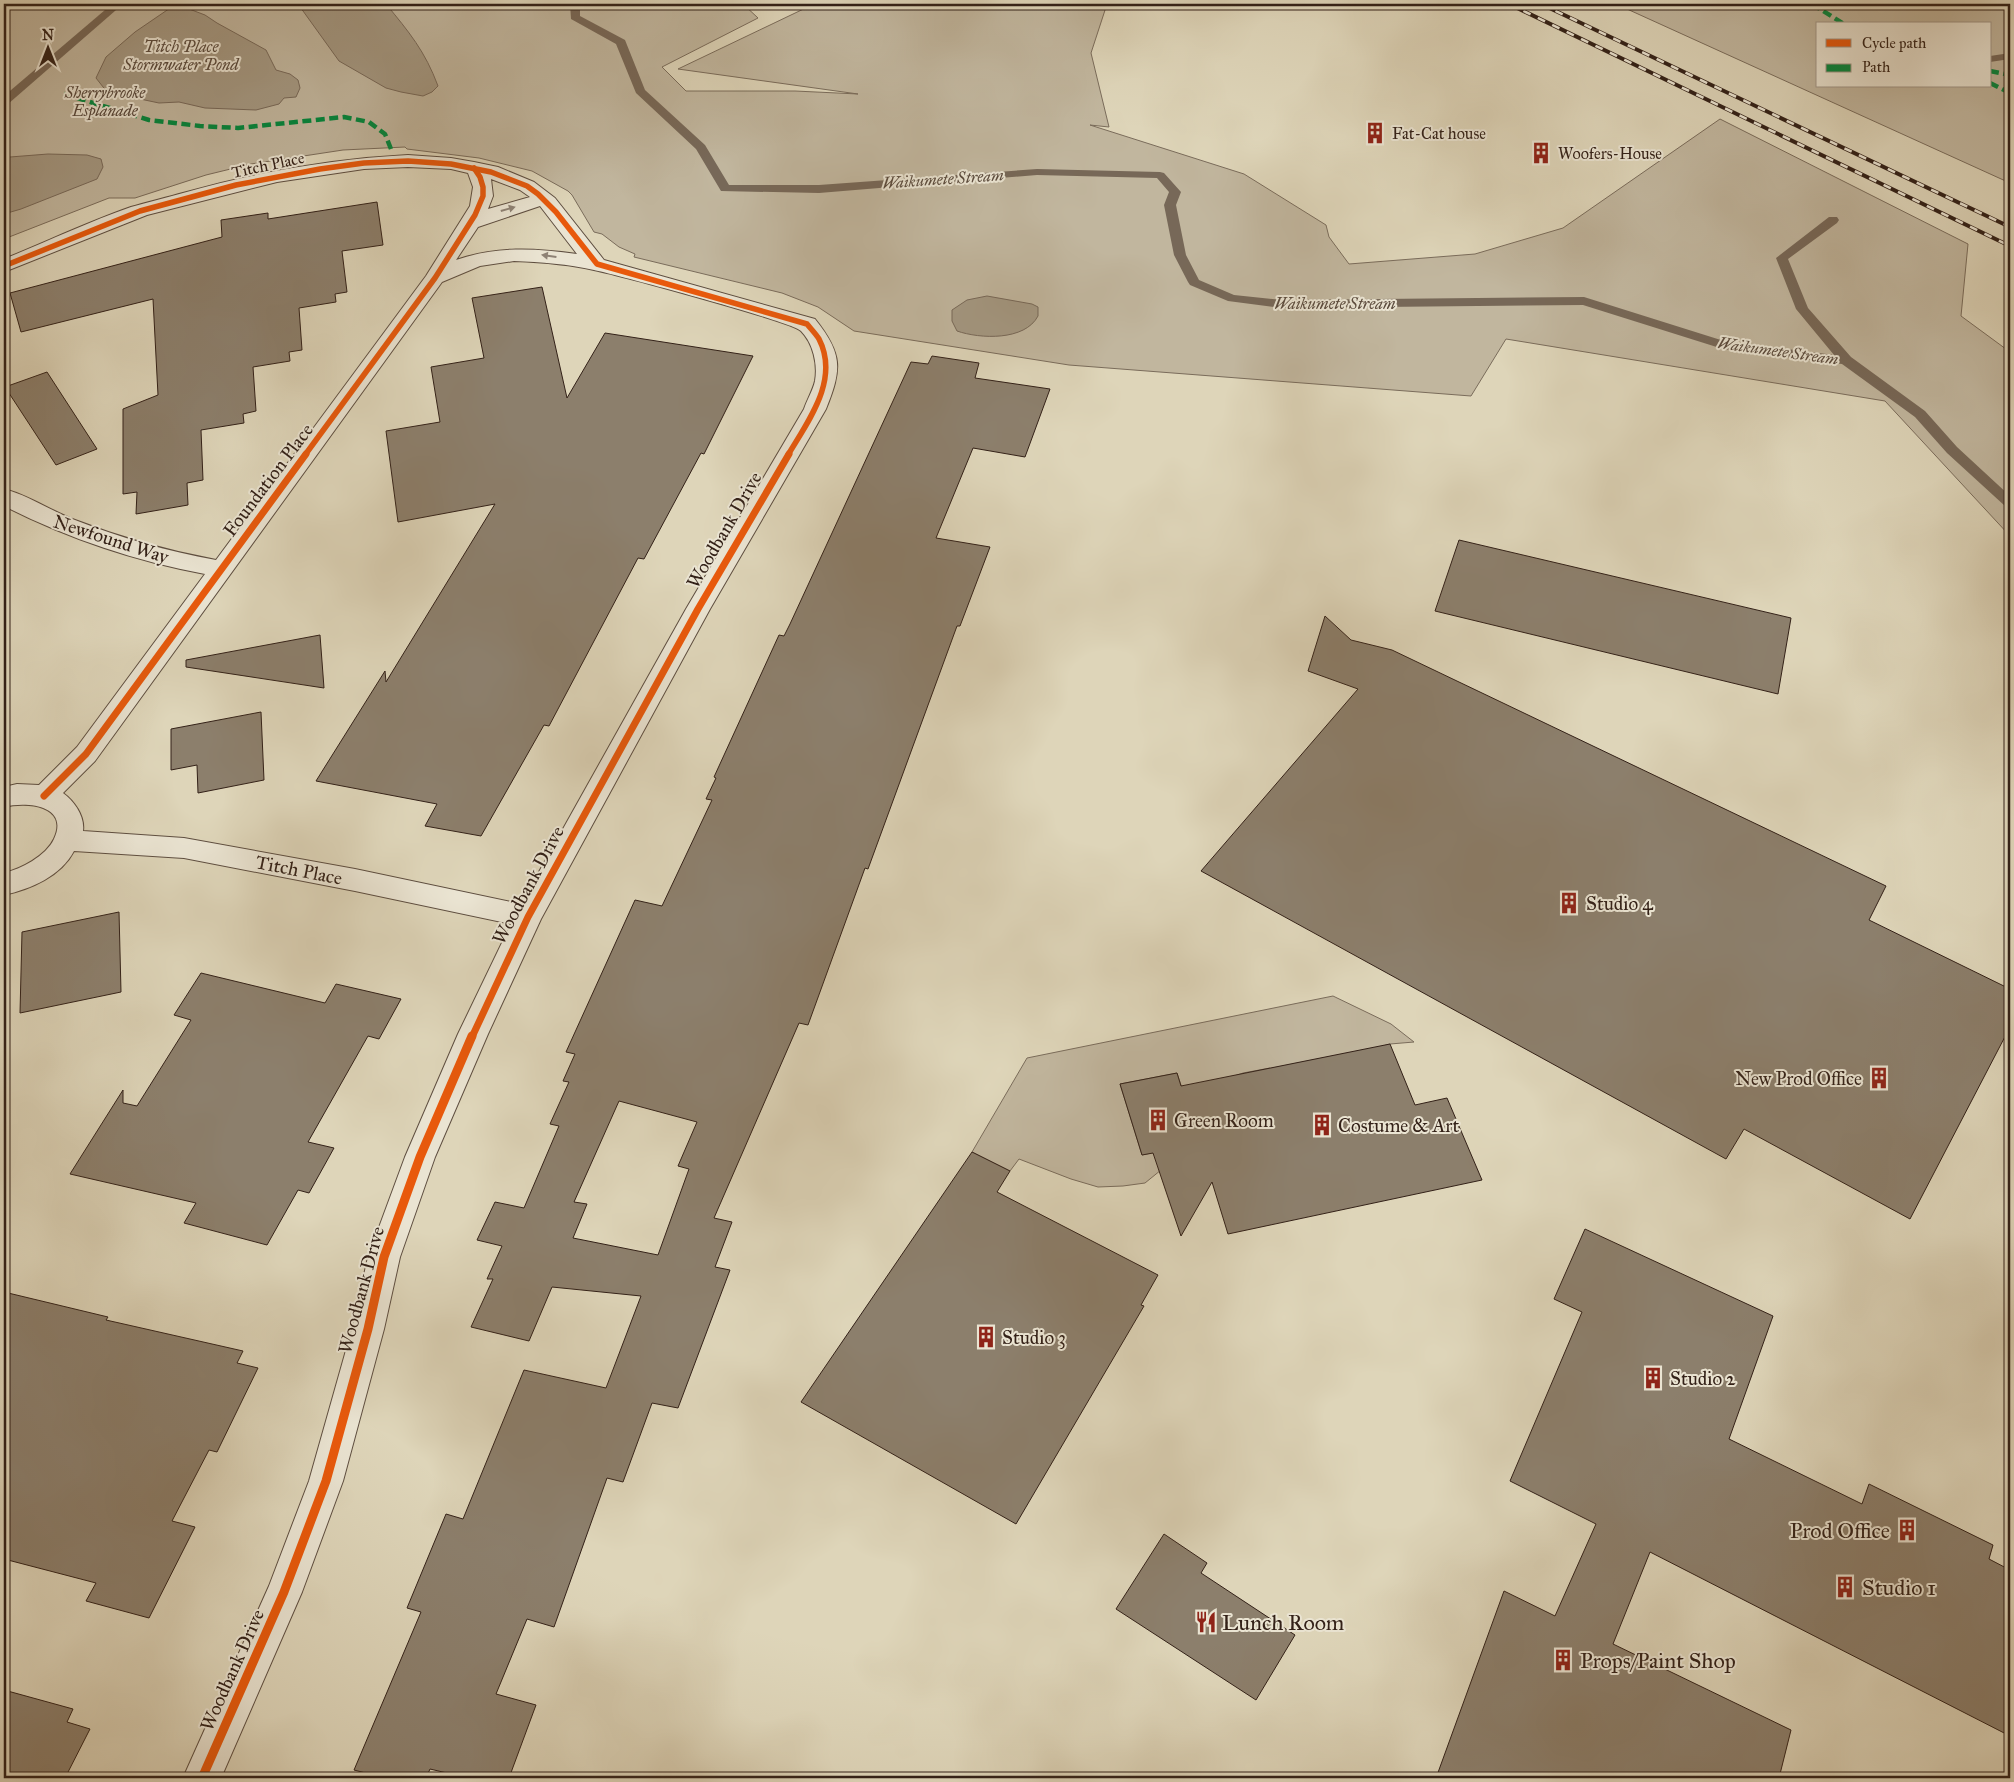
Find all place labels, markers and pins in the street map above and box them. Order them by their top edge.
building icon: Fat-Cat house [1362,120,1388,146]
place label: Fat-Cat house [1392,124,1486,143]
building icon: Woofers-House [1528,140,1554,166]
place label: Woofers-House [1558,144,1662,163]
building icon: Studio 4 [1556,890,1582,916]
place label: Studio 4 [1586,892,1653,915]
building icon: New Prod Office [1866,1065,1892,1091]
place label: New Prod Office [1735,1067,1862,1090]
building icon: Green Room [1145,1107,1171,1133]
place label: Green Room [1174,1109,1274,1132]
building icon: Costume & Art [1309,1112,1335,1138]
place label: Costume & Art [1338,1114,1459,1137]
building icon: Studio 3 [973,1324,999,1350]
place label: Studio 3 [1002,1326,1066,1349]
building icon: Studio 2 [1640,1365,1666,1391]
place label: Studio 2 [1670,1367,1736,1390]
place label: Prod Office [1790,1517,1890,1544]
building icon: Prod Office [1894,1517,1920,1543]
building icon: Studio 1 [1832,1574,1858,1600]
place label: Studio 1 [1862,1574,1936,1601]
restaurant icon: Lunch Room [1193,1609,1219,1635]
place label: Lunch Room [1222,1609,1345,1636]
building icon: Props/Paint Shop [1550,1647,1576,1673]
place label: Props/Paint Shop [1580,1647,1736,1674]

